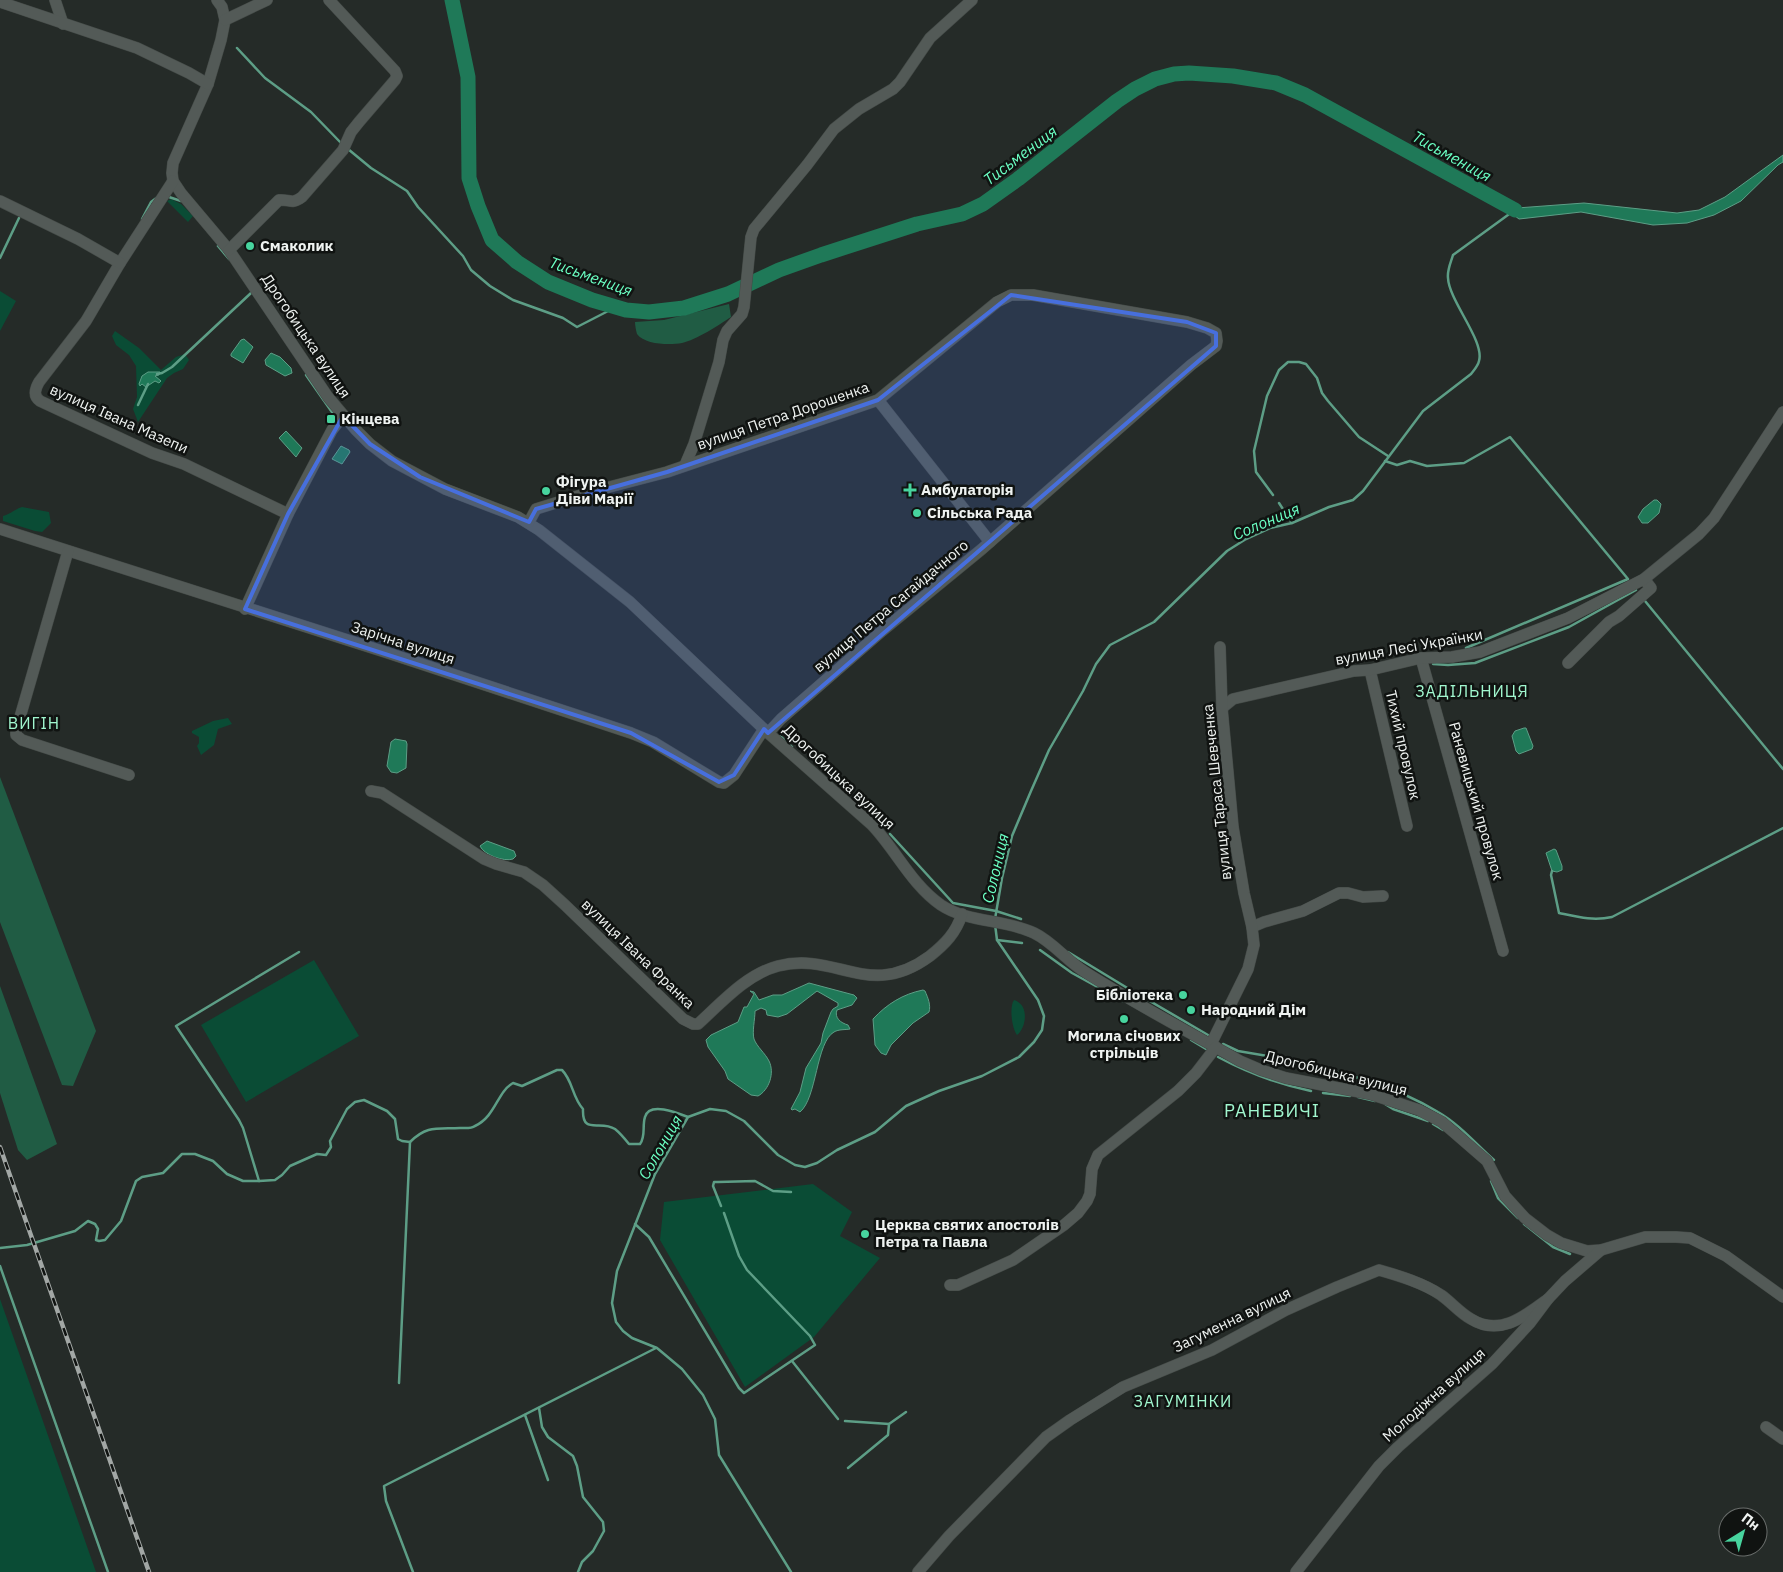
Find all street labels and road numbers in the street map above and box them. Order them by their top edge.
street label: Дрогобицька вулиця [258,270,355,402]
street label: вулиця Петра Дорошенка [694,377,871,454]
street label: вулиця Івана Мазепи [47,379,191,458]
street label: вулиця Петра Сагайдачного [809,535,972,676]
street label: Зарічна вулиця [349,617,457,668]
street label: вулиця Лесі Українки [1334,624,1484,669]
street label: Тихий провулок [1382,688,1425,802]
street label: вулиця Тараса Шевченка [1198,703,1235,881]
street label: Дрогобицька вулиця [779,720,899,833]
street label: Раневицький провулок [1445,720,1508,882]
street label: вулиця Івана Франка [578,895,699,1013]
street label: Дрогобицька вулиця [1263,1046,1409,1099]
street label: Загуменна вулиця [1170,1283,1294,1356]
street label: Молодіжна вулиця [1378,1343,1489,1446]

